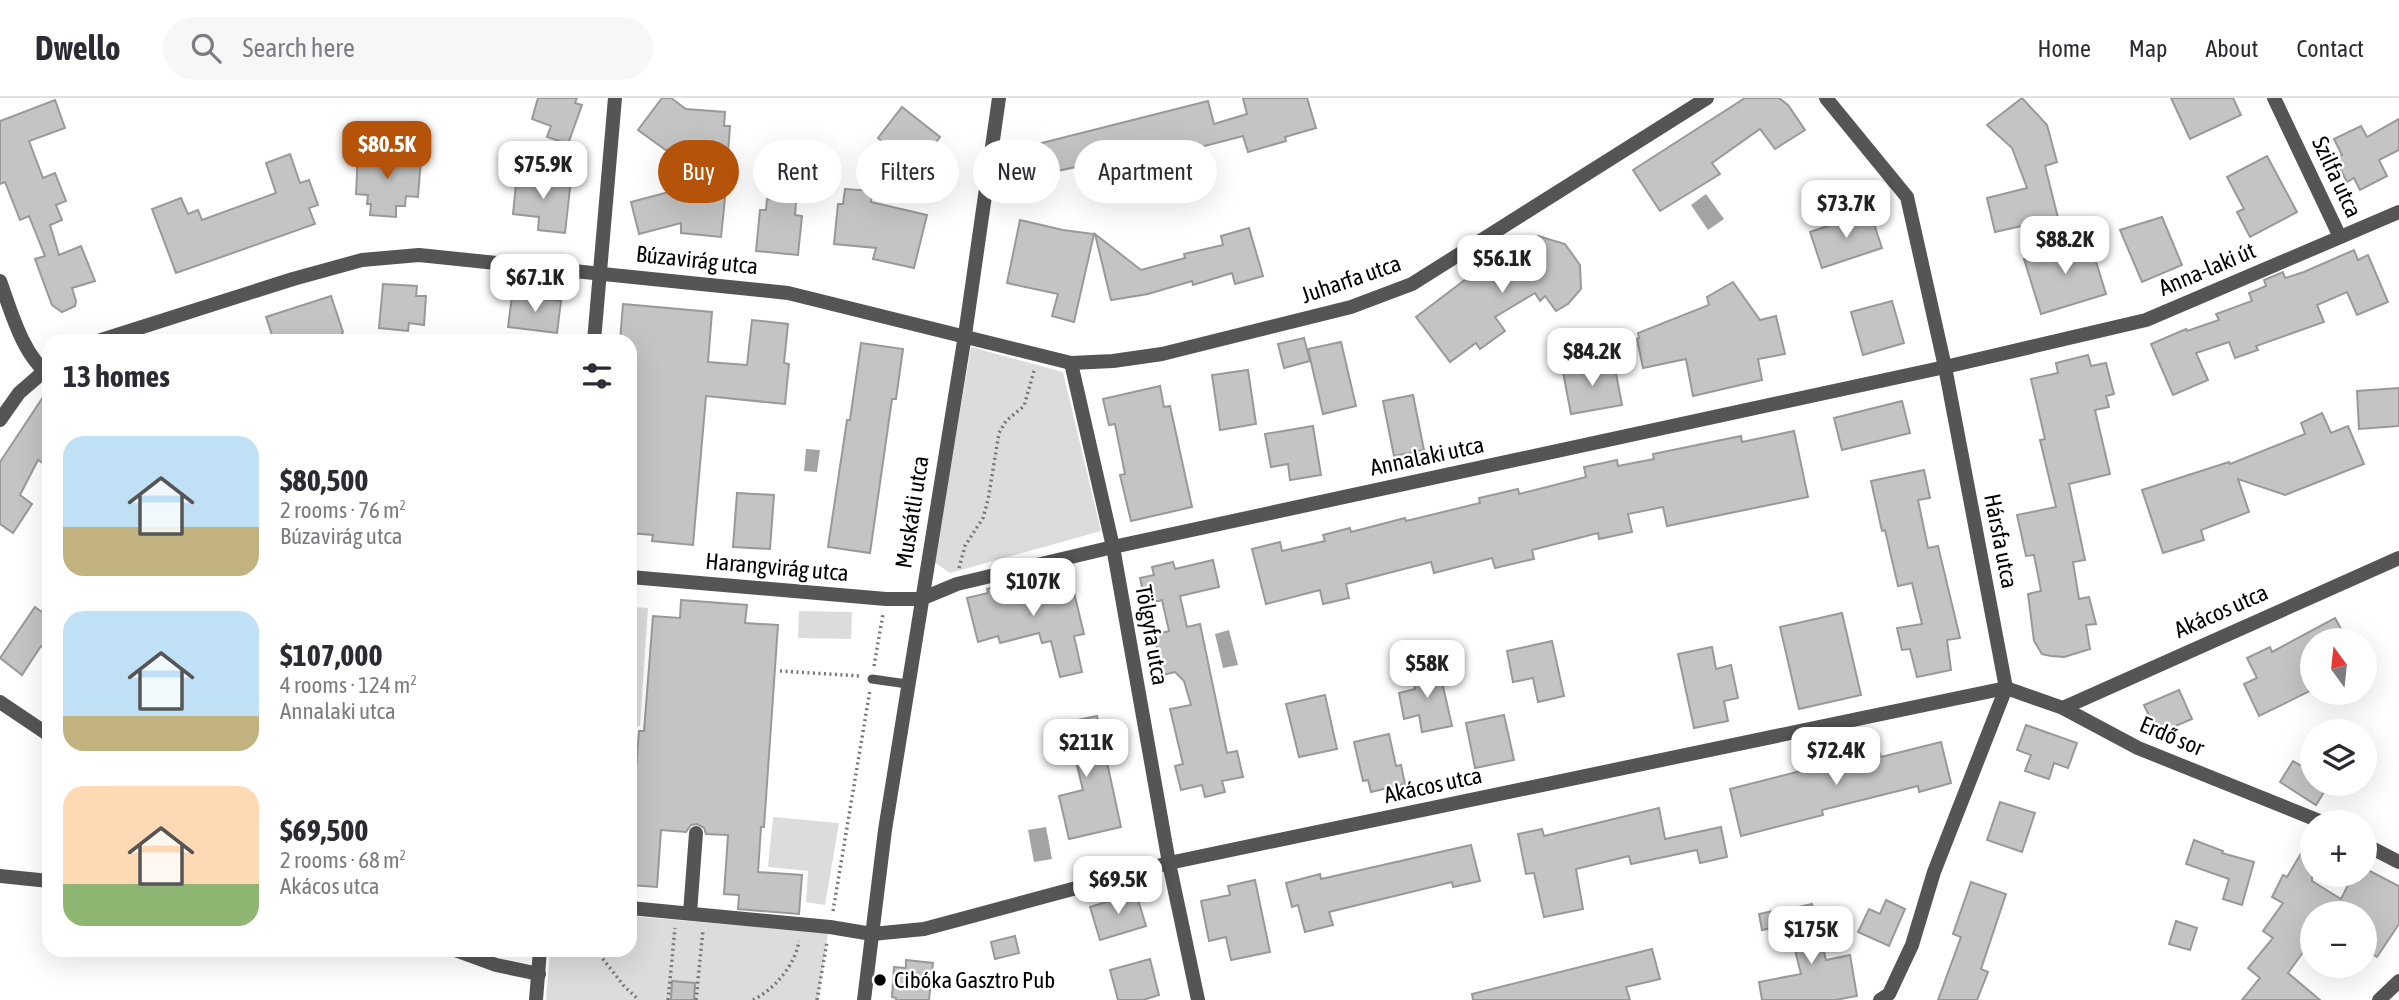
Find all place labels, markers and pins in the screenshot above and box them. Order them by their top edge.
pin: $80.5K [330,122,444,181]
pin: $75.9K [486,141,600,201]
pin: $73.7K [1789,180,1903,240]
pin: $88.2K [2008,216,2122,276]
pin: $56.1K [1445,236,1559,295]
pin: $67.1K [478,254,592,314]
pin: $84.2K [1535,328,1649,388]
pin: $107K [984,559,1082,618]
pin: $58K [1386,640,1468,700]
pin: $211K [1037,720,1135,779]
pin: $72.4K [1779,728,1893,787]
pin: $69.5K [1061,856,1175,916]
pin: $175K [1762,906,1860,966]
place label: Cibóka Gasztro Pub [894,967,1055,993]
marker: Cibóka Gasztro Pub [872,972,888,988]

